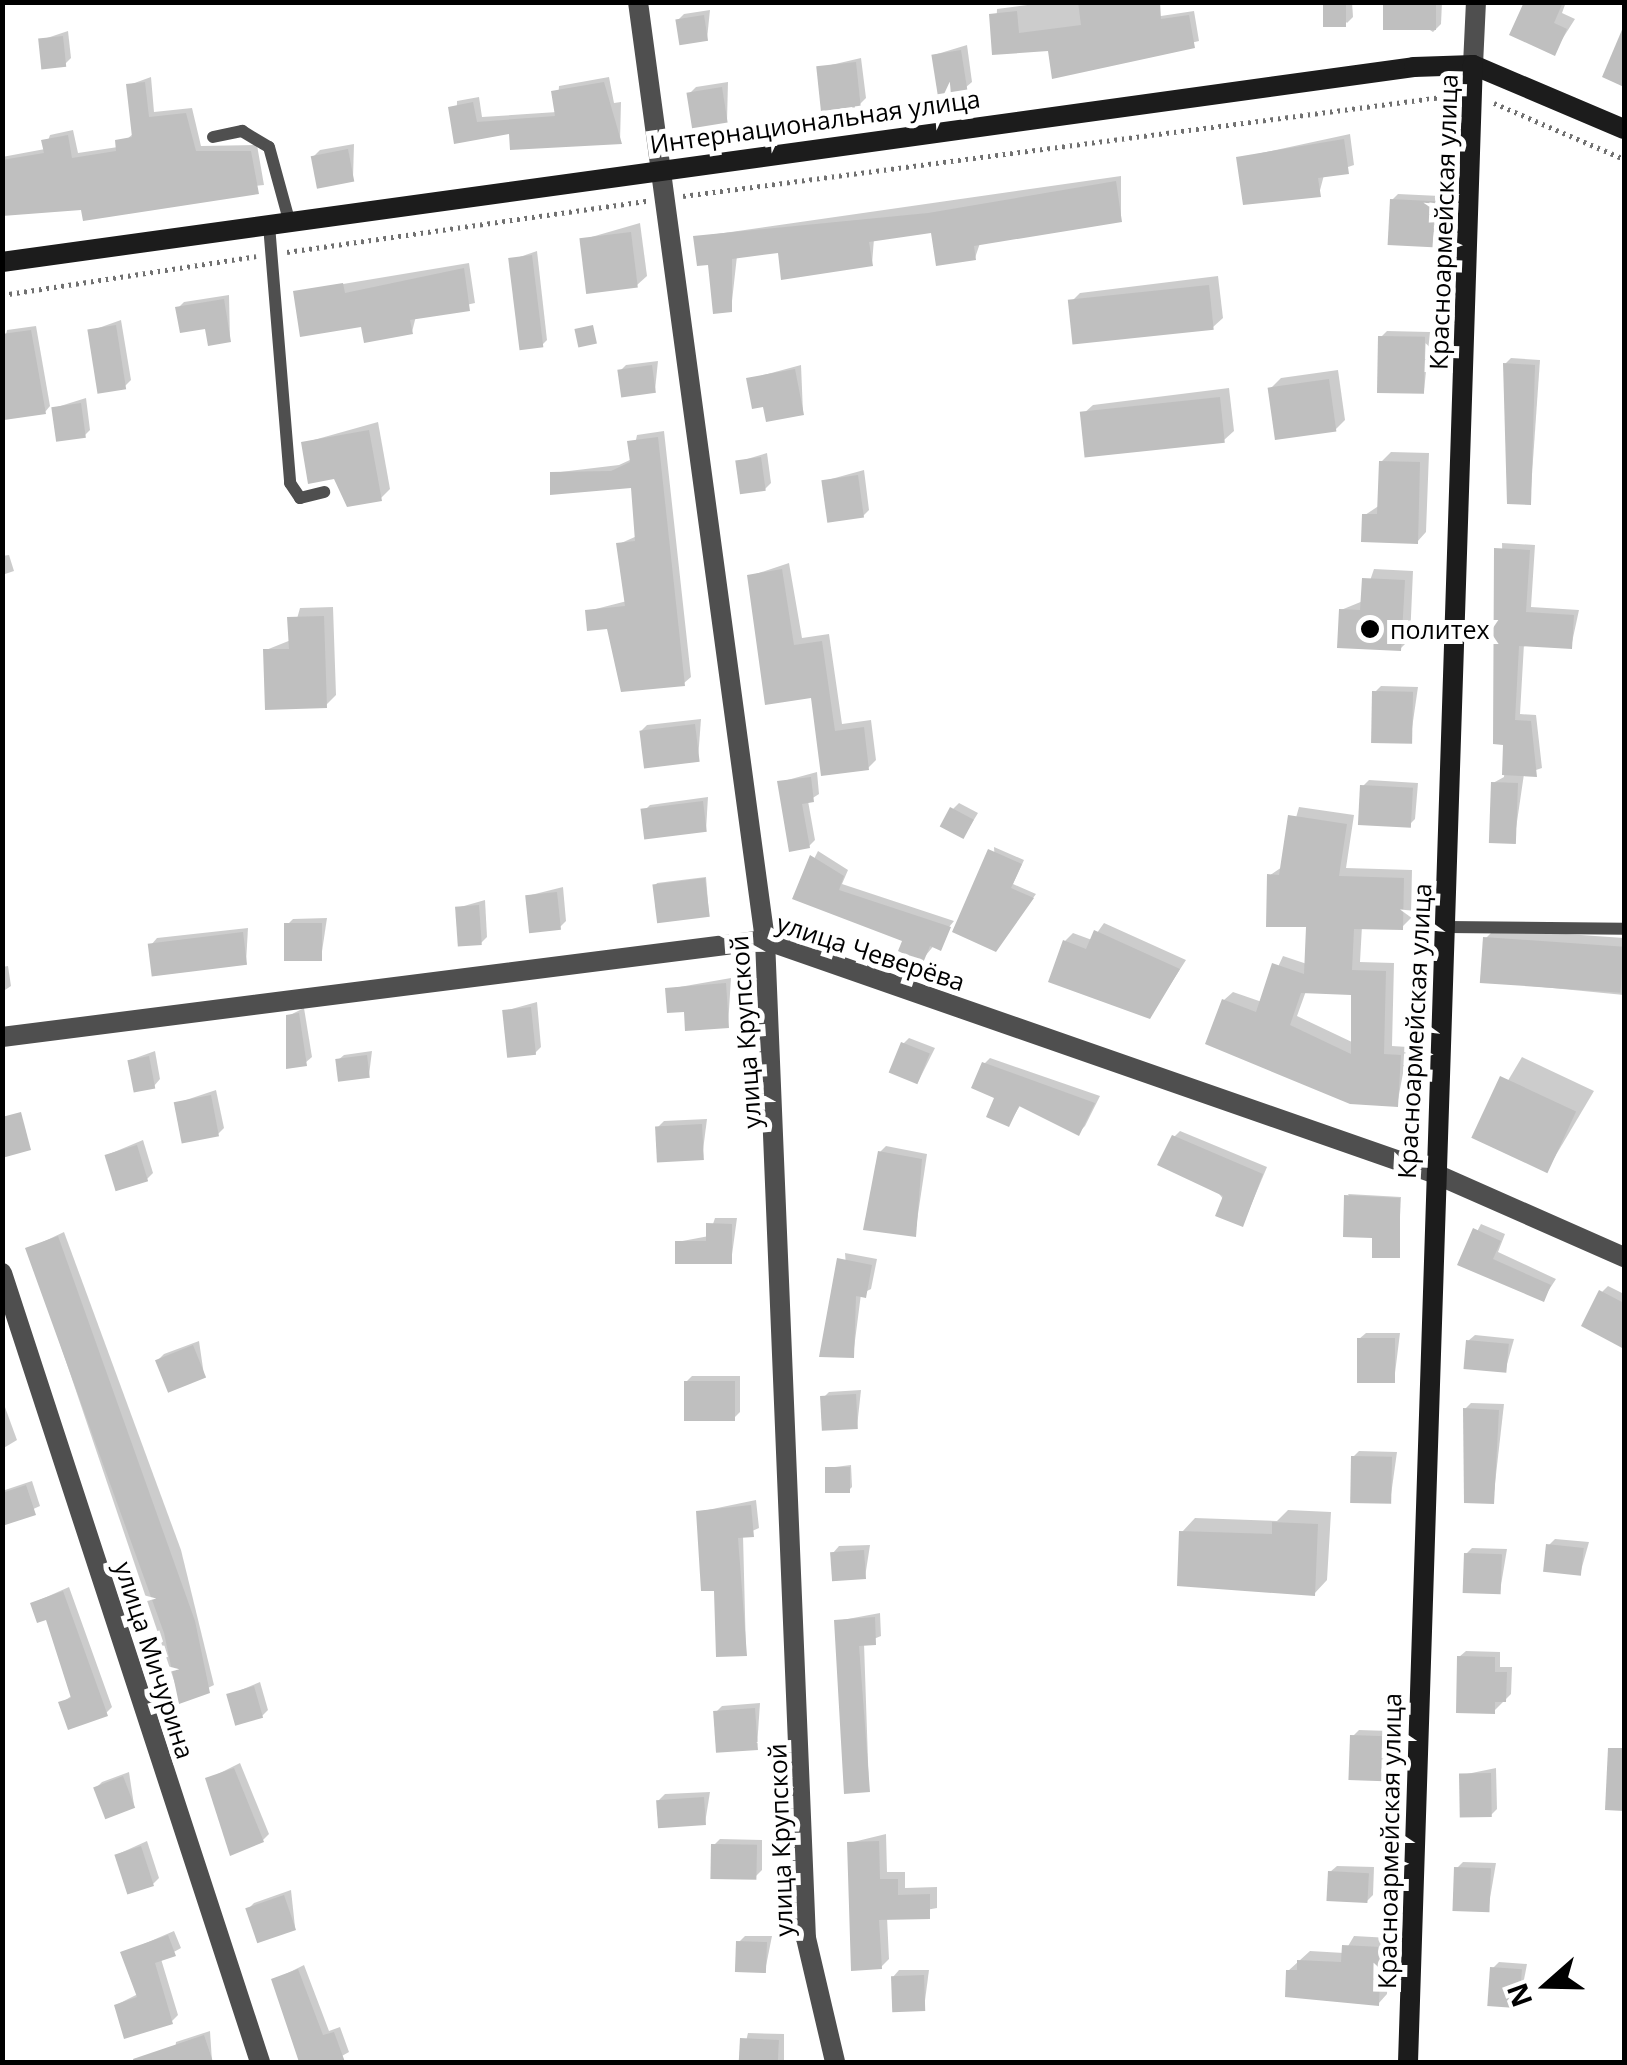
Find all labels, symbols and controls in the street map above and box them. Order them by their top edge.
street label: Красноармейская улица [1423,74,1463,370]
street label: Интернациональная улица [648,83,982,159]
place label: политех [1390,614,1490,644]
marker: политех [1359,618,1381,640]
street label: Красноармейская улица [1391,882,1437,1180]
street label: улица Чеверёва [773,907,969,997]
street label: улица Крупской [723,935,767,1129]
street label: улица Мичурина [109,1558,201,1762]
street label: Красноармейская улица [1371,1693,1407,1989]
street label: улица Крупской [762,1743,798,1937]
north arrow [1497,1935,1597,2035]
text: N [1497,1978,1541,2012]

